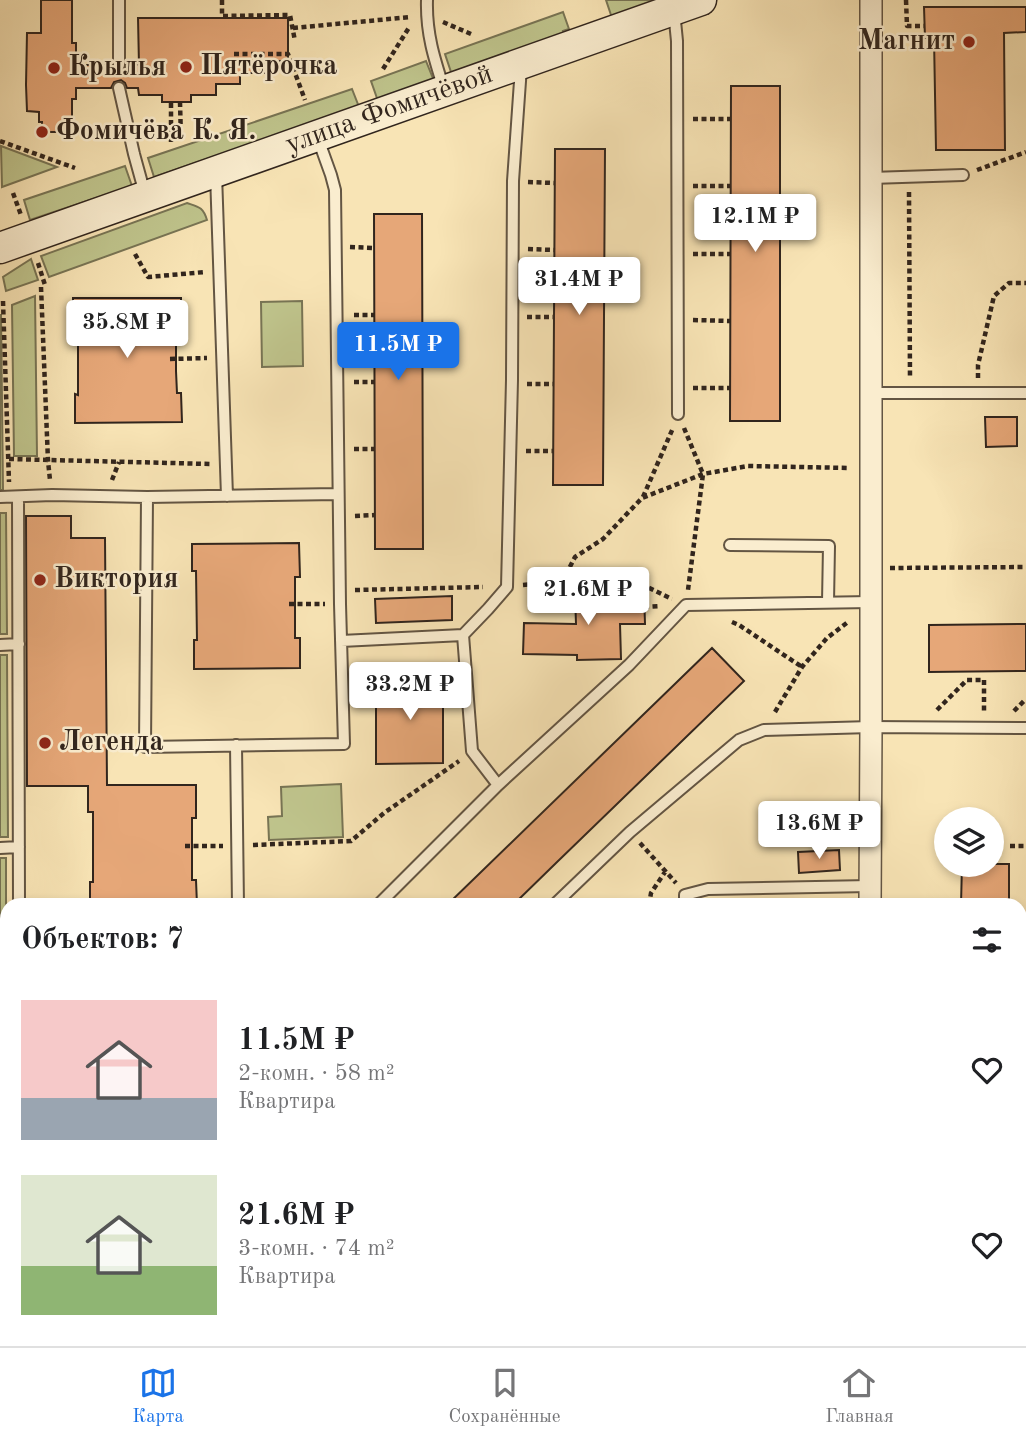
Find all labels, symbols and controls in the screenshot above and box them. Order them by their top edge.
place label: Магнит [858,28,955,56]
marker: Магнит [961,34,977,50]
place label: Крылья [68,53,166,82]
place label: Пятёрочка [200,53,337,81]
marker: Пятёрочка [178,59,194,75]
marker: Крылья [46,60,62,76]
street label: улица Фомичёвой [282,61,497,160]
place label: Фомичёва К. Я. [56,117,256,146]
marker: Фомичёва К. Я. [34,124,50,140]
pin: 12.1M ₽ [690,194,820,254]
text: 12.1M ₽ [710,205,800,228]
pin: 31.4M ₽ [514,258,644,317]
text: 31.4M ₽ [534,268,624,291]
pin: 35.8M ₽ [62,300,192,360]
text: 35.8M ₽ [82,311,172,334]
pin: 11.5M ₽ [333,322,463,382]
text: 11.5M ₽ [353,333,443,356]
place label: Виктория [54,566,179,594]
pin: 21.6M ₽ [523,568,653,627]
marker: Виктория [32,572,48,588]
text: 21.6M ₽ [543,578,633,601]
pin: 33.2M ₽ [345,662,475,722]
text: 33.2M ₽ [365,673,455,696]
place label: Легенда [59,729,164,757]
marker: Легенда [37,735,53,751]
pin: 13.6M ₽ [754,802,884,861]
map controls [934,807,1004,877]
button: layers [934,807,1004,877]
text: 13.6M ₽ [774,812,864,835]
icon: filters [968,921,1006,959]
text: Объектов: 7 [21,925,184,955]
text: 11.5M ₽ [238,1026,355,1056]
icon: home [77,1028,161,1112]
icon: heart [968,1051,1006,1089]
text: 2-комн. · 58 m² [238,1062,395,1085]
text: Квартира [238,1090,336,1113]
text: 21.6M ₽ [238,1201,355,1231]
icon: home [77,1203,161,1287]
icon: heart [968,1226,1006,1264]
text: 3-комн. · 74 m² [238,1237,395,1260]
text: Квартира [238,1265,336,1288]
tab: Карта [132,1364,184,1429]
tab: Сохранённые [449,1364,561,1429]
tab: Главная [825,1364,894,1429]

